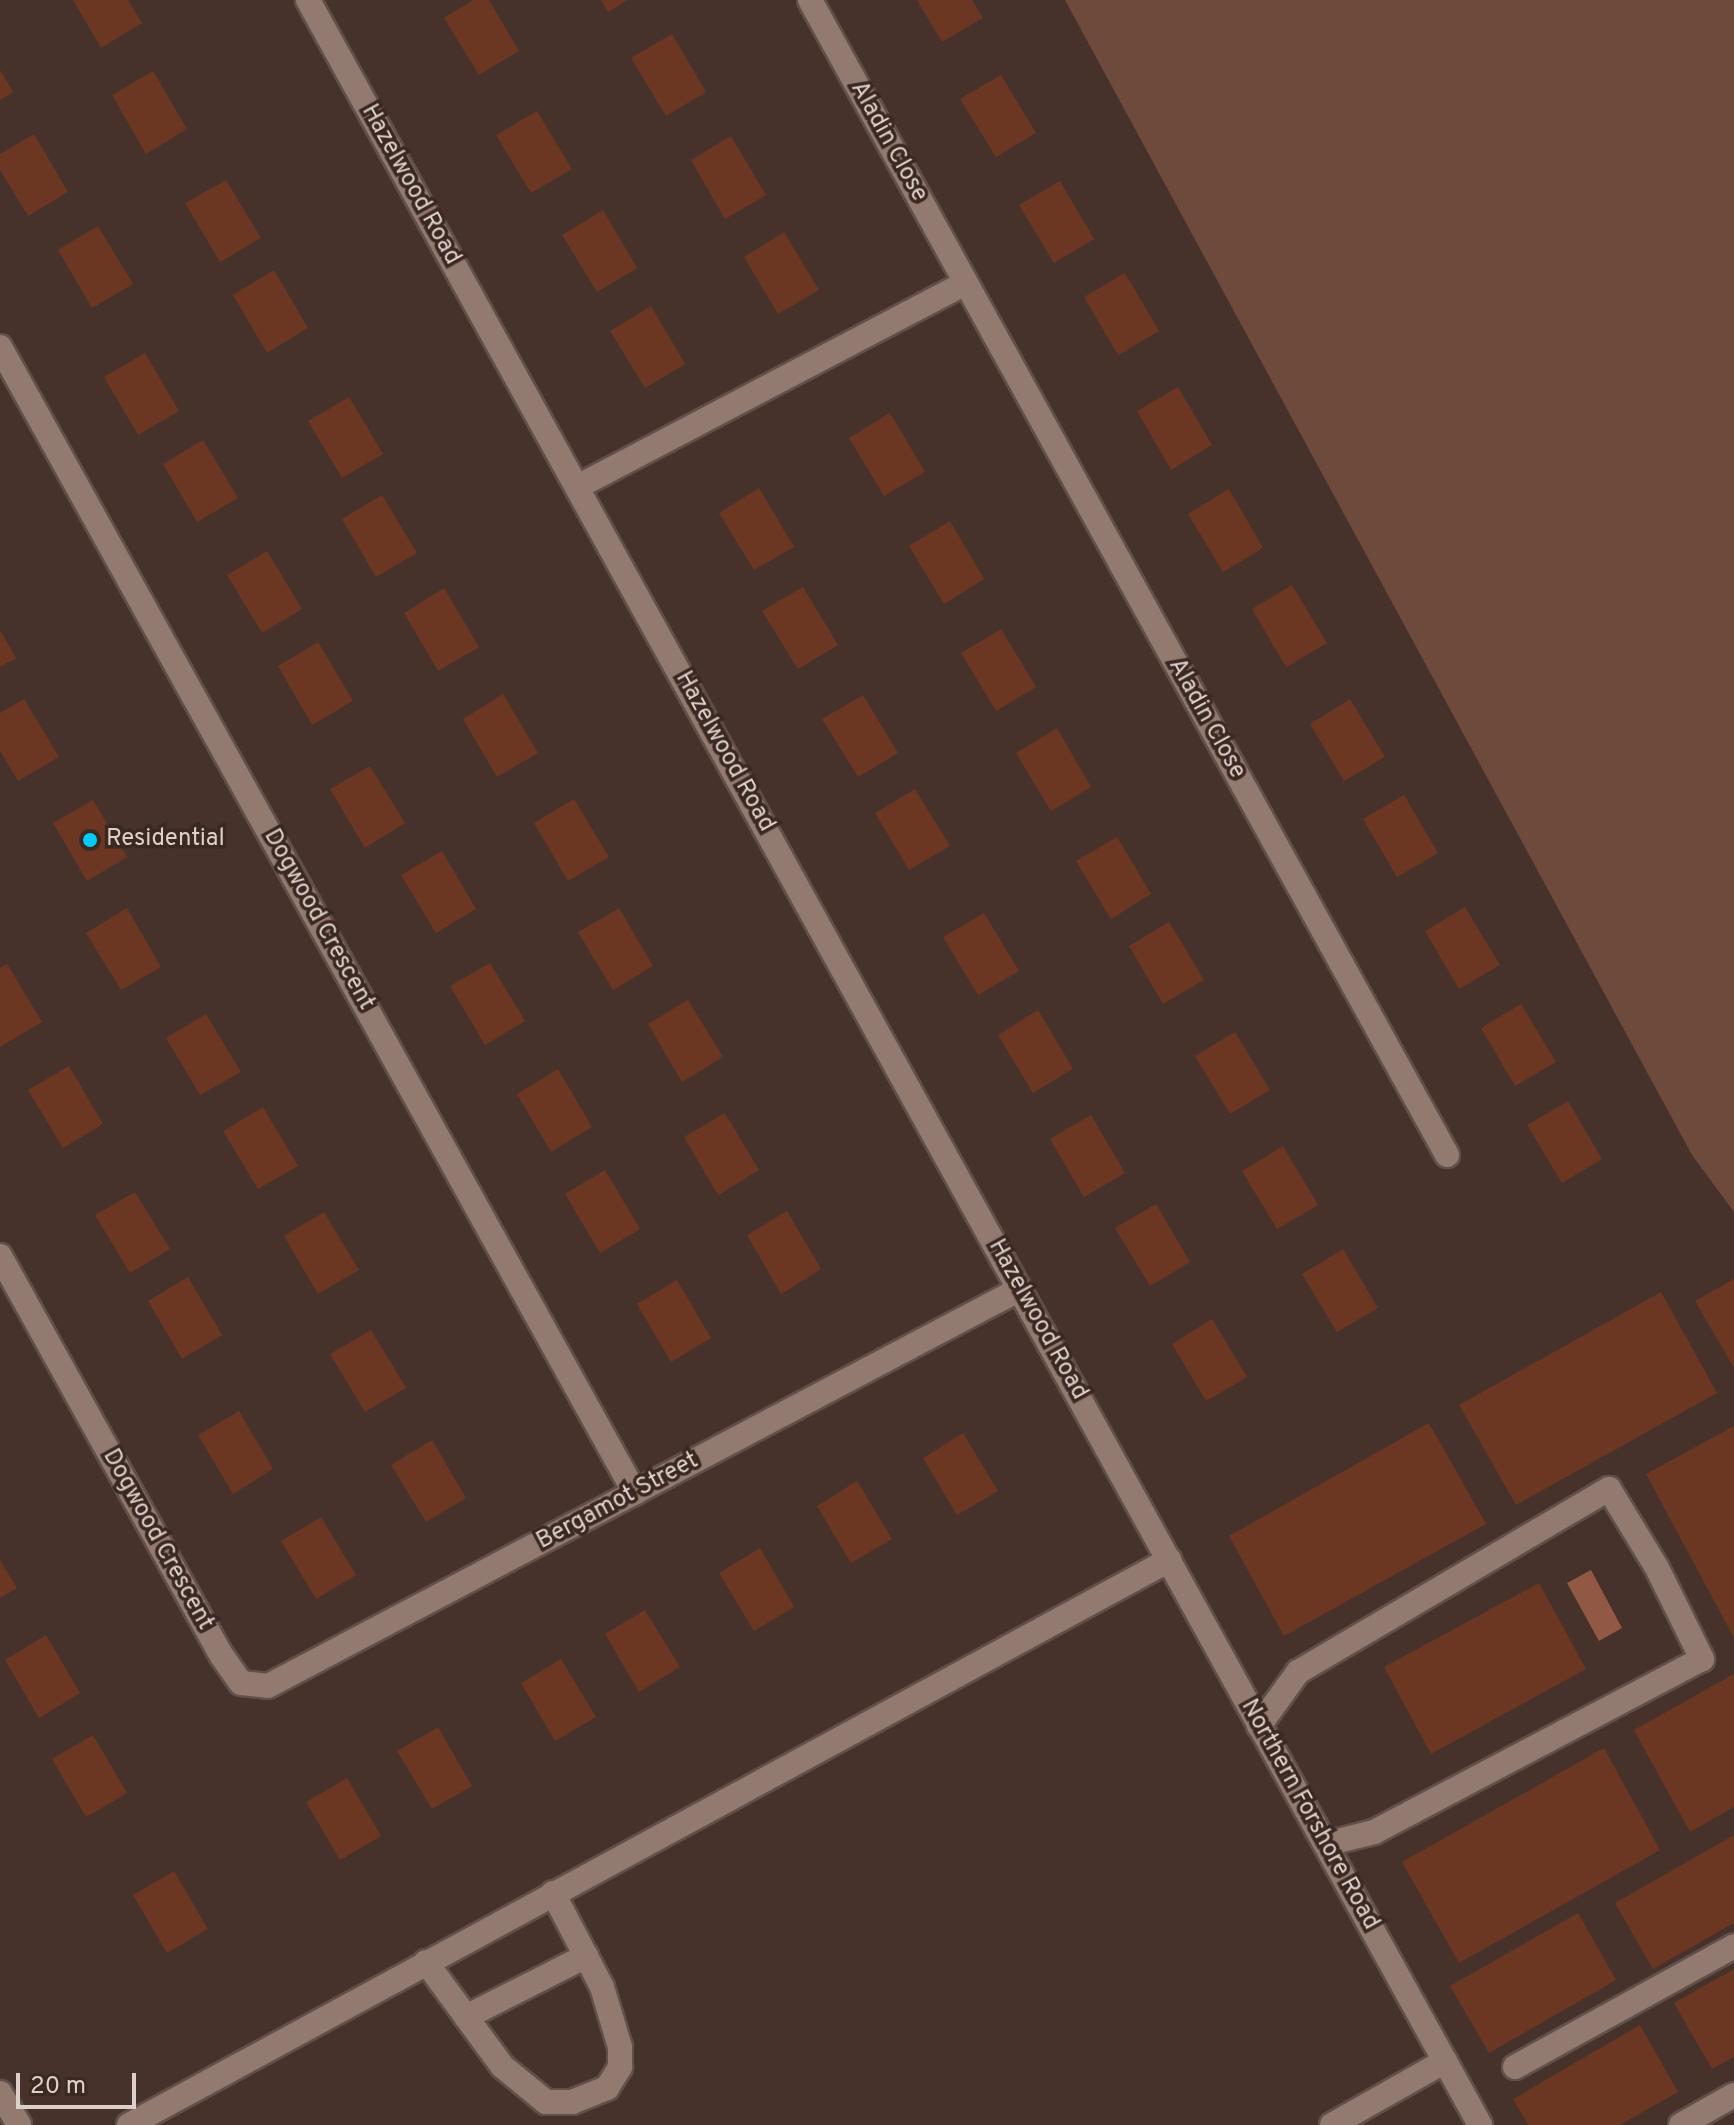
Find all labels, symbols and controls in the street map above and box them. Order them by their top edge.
street label: Aladin Close [843,77,933,207]
street label: Hazelwood Road [354,100,466,270]
street label: Aladin Close [1161,654,1251,784]
street label: Hazelwood Road [668,667,780,837]
street label: Dogwood Crescent [256,824,380,1016]
place label: Residential [106,826,225,854]
marker: Residential [81,831,99,849]
street label: Hazelwood Road [981,1235,1093,1405]
street label: Dogwood Crescent [95,1444,219,1636]
street label: Bergamot Street [532,1447,704,1557]
street label: Northern Forshore Road [1234,1695,1384,1935]
scale bar [20,2057,140,2107]
text: 20 m [30,2072,86,2102]

